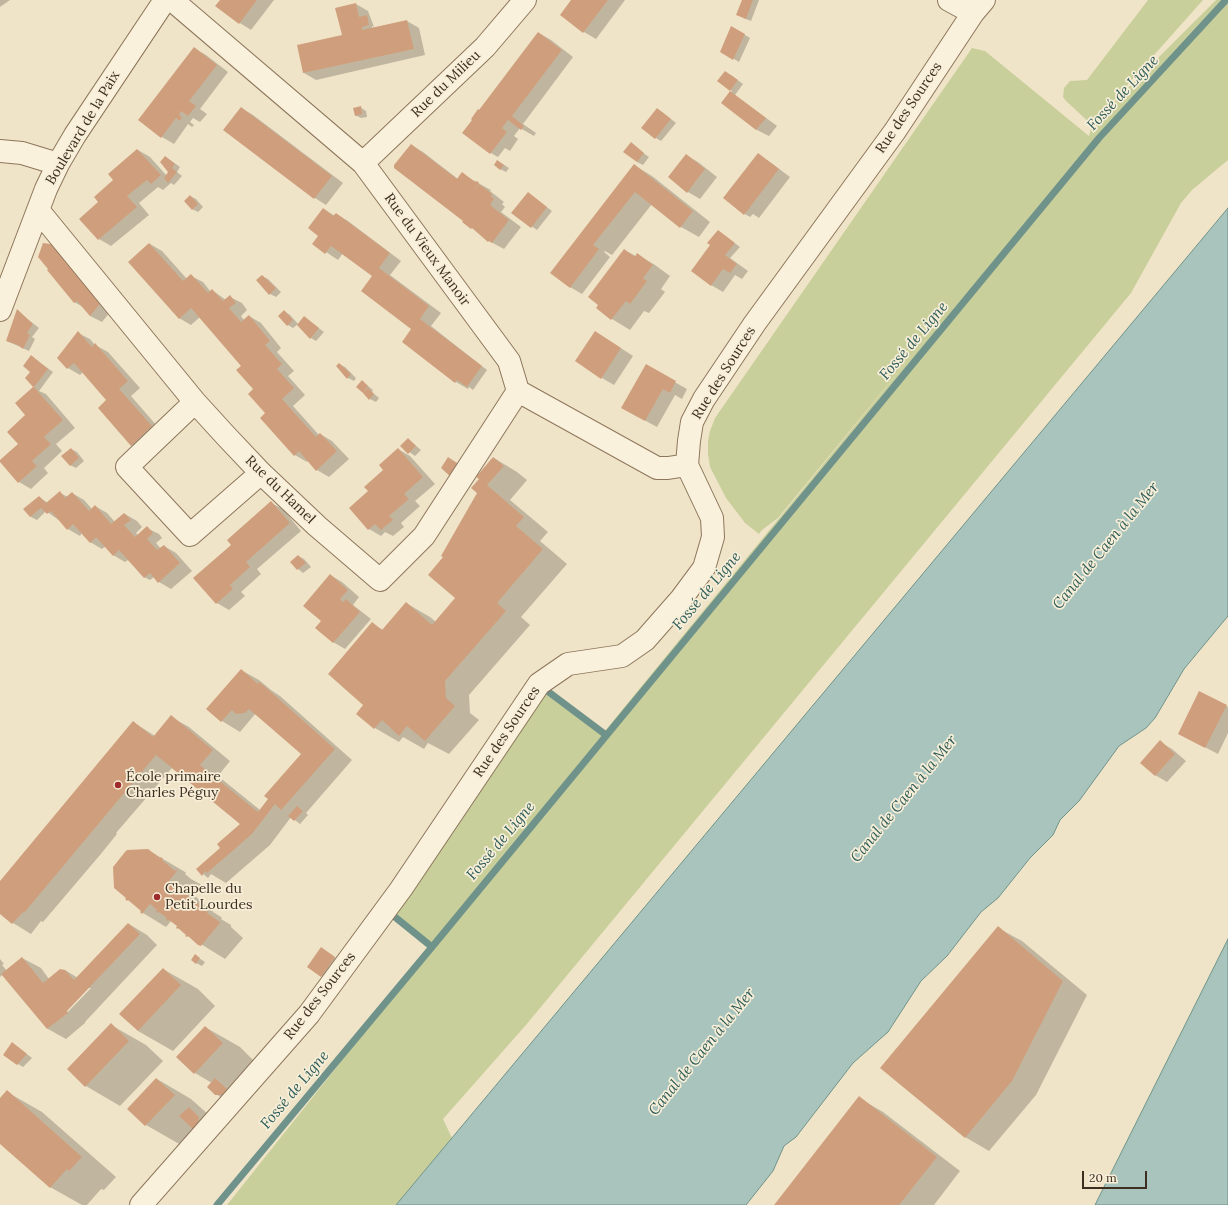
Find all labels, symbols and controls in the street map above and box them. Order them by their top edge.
street label: Rue du Milieu [408,47,484,121]
water label: Fossé de Ligne [1084,52,1162,134]
street label: Rue des Sources [872,59,946,157]
street label: Boulevard de la Paix [42,68,124,188]
street label: Rue du Vieux Manoir [380,190,474,310]
water label: Fossé de Ligne [876,298,952,384]
street label: Rue des Sources [689,323,759,423]
street label: Rue du Hamel [242,452,318,528]
water label: Canal de Caen à la Mer [1049,479,1163,613]
water label: Fossé de Ligne [669,548,745,634]
street label: Rue des Sources [470,683,544,781]
water label: Canal de Caen à la Mer [847,732,961,866]
place label: École primaire Charles Péguy [126,769,221,802]
marker: École primaire Charles Péguy [113,780,123,790]
water label: Fossé de Ligne [463,798,539,884]
place label: Chapelle du Petit Lourdes [165,881,253,914]
marker: Chapelle du Petit Lourdes [152,892,162,902]
street label: Rue des Sources [281,949,359,1043]
water label: Canal de Caen à la Mer [645,985,759,1119]
water label: Fossé de Ligne [257,1047,333,1133]
scale bar [1084,1163,1149,1189]
text: 20 m [1089,1170,1117,1185]

